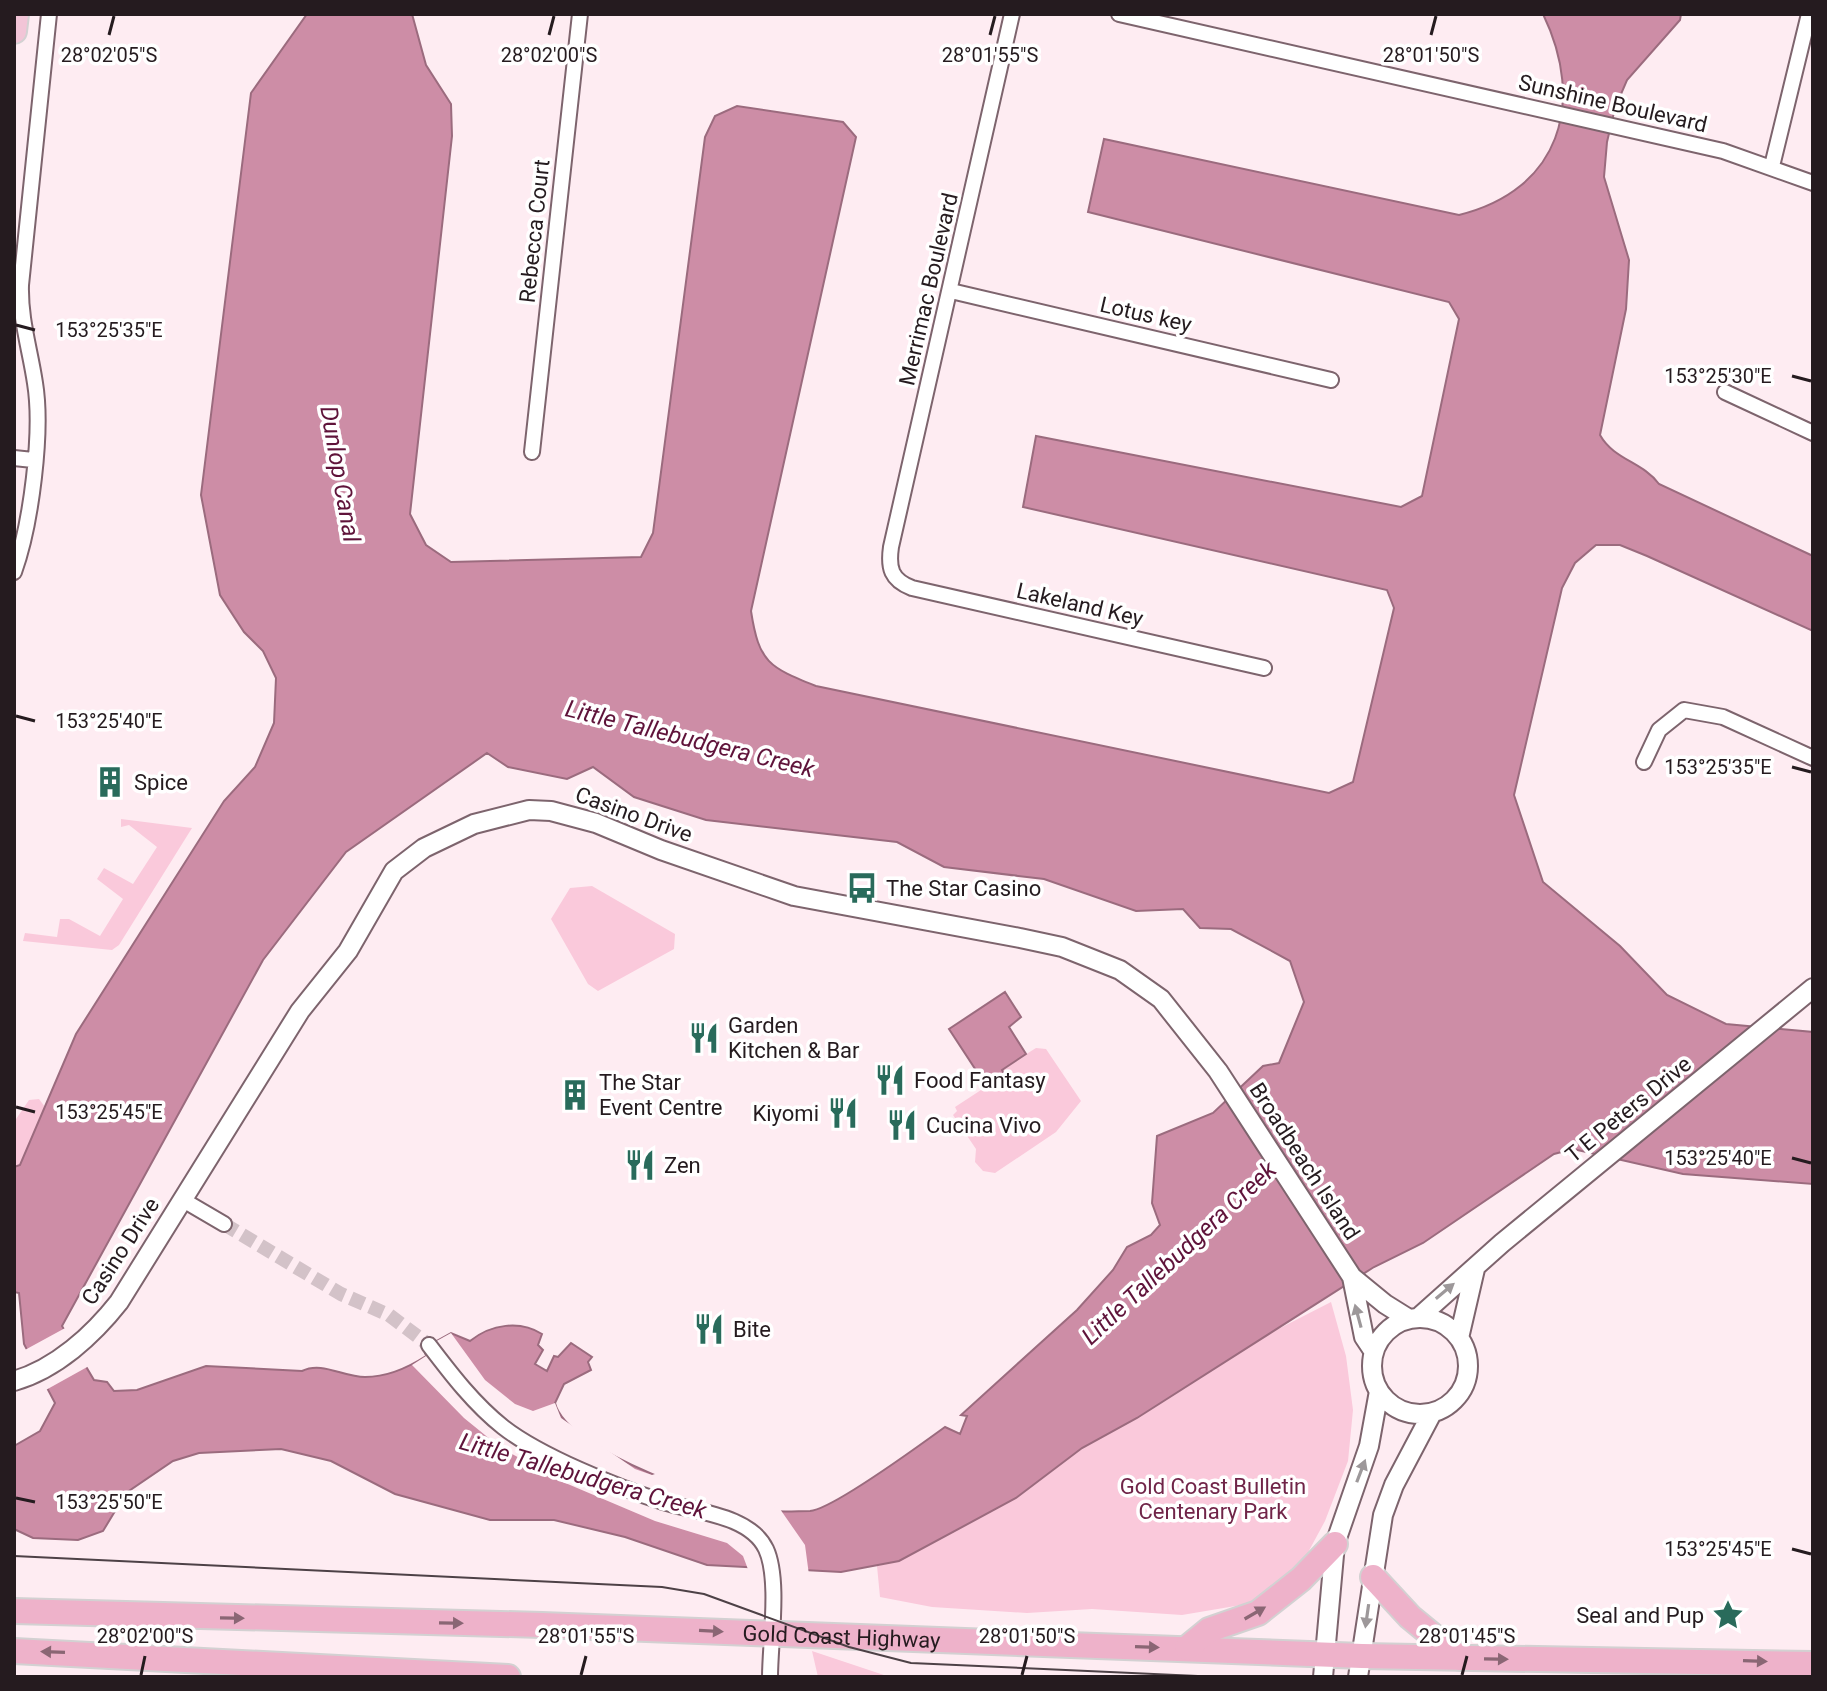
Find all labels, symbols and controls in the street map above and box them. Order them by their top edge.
text: 28°02'05"S [61,43,157,67]
text: 28°02'00"S [501,43,597,67]
text: 28°01'55"S [942,43,1038,67]
text: 28°01'50"S [1383,43,1479,67]
street label: Sunshine Boulevard [1516,70,1710,137]
street label: Rebecca Court [515,158,554,304]
street label: Merrimac Boulevard [894,190,963,388]
street label: Lotus key [1098,292,1195,337]
text: 153°25'35"E [55,318,163,342]
text: 153°25'30"E [1664,364,1772,388]
water label: Dunlop Canal [314,404,366,545]
street label: Lakeland Key [1014,578,1146,631]
water label: Little Tallebudgera Creek [563,695,818,784]
text: 153°25'40"E [55,709,163,733]
text: 153°25'35"E [1664,755,1772,779]
building icon: Spice [93,765,127,799]
place label: Spice [134,770,188,795]
street label: Casino Drive [572,782,696,847]
bus stop icon: The Star Casino [845,871,879,905]
place label: The Star Casino [886,876,1041,901]
place label: Garden Kitchen & Bar [728,1013,860,1063]
restaurant icon: Garden Kitchen & Bar [687,1021,721,1055]
street label: T E Peters Drive [1561,1051,1696,1168]
restaurant icon: Food Fantasy [873,1063,907,1097]
place label: Food Fantasy [914,1068,1046,1093]
place label: The Star Event Centre [599,1070,722,1120]
building icon: The Star Event Centre [558,1078,592,1112]
street label: Broadbeach Island [1244,1078,1365,1244]
restaurant icon: Kiyomi [826,1096,860,1130]
text: 153°25'45"E [55,1100,163,1124]
place label: Kiyomi [752,1101,819,1126]
restaurant icon: Cucina Vivo [885,1108,919,1142]
place label: Cucina Vivo [926,1113,1041,1138]
text: 153°25'40"E [1664,1146,1772,1170]
restaurant icon: Zen [623,1148,657,1182]
place label: Zen [664,1153,701,1178]
water label: Little Tallebudgera Creek [1076,1155,1283,1350]
street label: Casino Drive [77,1193,164,1309]
one-way arrow [1435,1283,1455,1301]
one-way arrow [1352,1304,1364,1329]
restaurant icon: Bite [692,1312,726,1346]
place label: Bite [733,1317,771,1342]
water label: Little Tallebudgera Creek [456,1427,711,1525]
one-way arrow [1355,1458,1368,1482]
park label: Gold Coast Bulletin Centenary Park [1120,1474,1306,1524]
text: 153°25'50"E [55,1490,163,1514]
text: 153°25'45"E [1664,1537,1772,1561]
place icon: Seal and Pup [1711,1598,1745,1632]
place label: Seal and Pup [1576,1603,1704,1628]
one-way arrow [1360,1604,1373,1629]
one-way arrow [1244,1606,1266,1620]
one-way arrow [220,1611,245,1624]
one-way arrow [439,1617,464,1629]
street label: Gold Coast Highway [742,1621,942,1653]
text: 28°02'00"S [97,1624,193,1648]
text: 28°01'55"S [538,1624,634,1648]
text: 28°01'50"S [979,1624,1075,1648]
text: 28°01'45"S [1419,1624,1515,1648]
one-way arrow [699,1625,724,1638]
one-way arrow [1135,1640,1160,1653]
one-way arrow [40,1646,65,1659]
one-way arrow [1484,1652,1509,1665]
one-way arrow [1743,1655,1769,1668]

